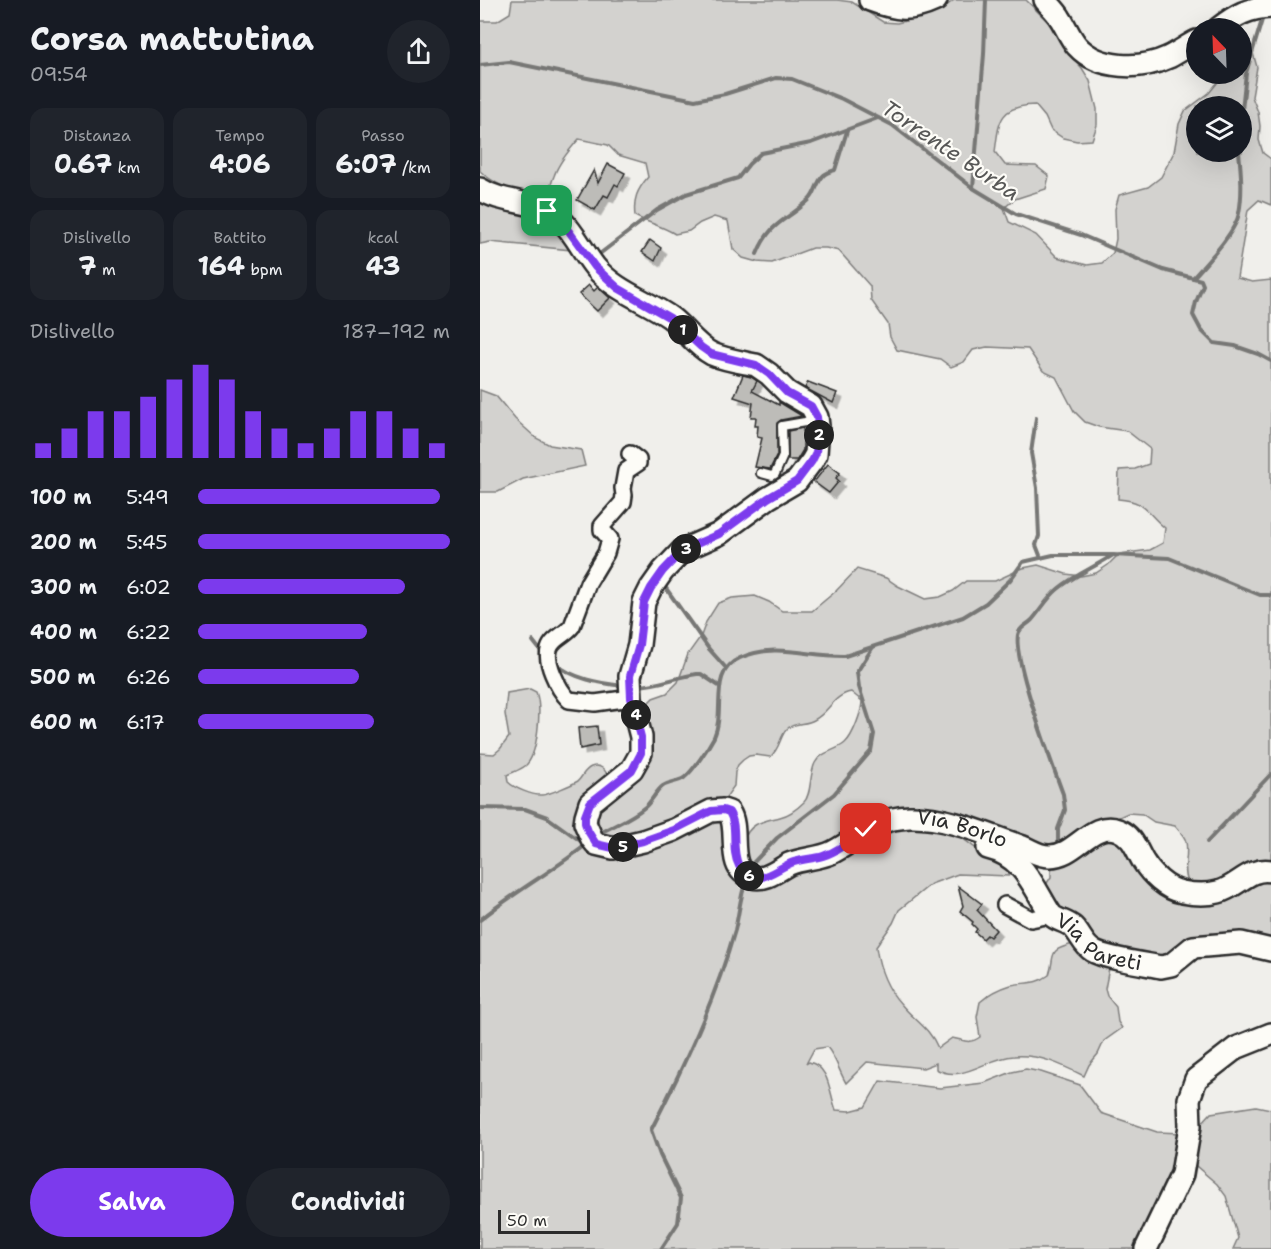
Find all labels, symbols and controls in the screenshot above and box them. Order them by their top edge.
text: Corsa mattutina [30,16,314,61]
north arrow [1186,18,1252,84]
map controls [1186,18,1252,162]
button: share [387,20,450,83]
text: 09:54 [30,61,88,87]
water label: Torrente Burba [876,93,1025,207]
button: layers [1186,96,1252,162]
text: Distanza [63,125,131,146]
text: Tempo [215,125,265,146]
text: Passo [361,125,405,146]
text: 0.67 [54,146,112,181]
text: 4:06 [209,146,271,181]
text: 6:07 [335,146,397,181]
text: km [112,157,140,178]
text: /km [397,157,431,178]
pin [521,185,572,236]
icon: arrive [530,194,563,227]
text: Dislivello [63,227,131,248]
text: Battito [214,227,266,248]
text: kcal [367,227,399,248]
text: 7 [78,248,96,283]
text: 164 [197,248,245,283]
text: 43 [365,248,401,283]
text: m [96,259,116,280]
text: bpm [245,259,283,280]
pin: 1 [668,315,698,345]
text: Dislivello [30,318,115,344]
text: 187–192 m [343,318,450,344]
text: 1 [679,319,687,340]
pin: 2 [804,420,834,450]
text: 2 [813,424,825,445]
text: 100 m [30,484,92,510]
text: 5:49 [126,484,169,510]
text: 200 m [30,529,97,555]
text: 5:45 [126,529,167,555]
pin: 3 [671,534,701,564]
text: 3 [680,538,692,559]
text: 300 m [30,574,97,600]
text: 6:02 [126,574,171,600]
text: 400 m [30,619,97,645]
text: 6:22 [126,619,171,645]
text: 500 m [30,664,96,690]
text: 6:26 [126,664,171,690]
pin: 4 [621,700,651,730]
text: 4 [630,704,642,725]
text: 600 m [30,709,97,735]
text: 6:17 [126,709,165,735]
pin [840,803,891,854]
street label: Via Borlo [916,803,1012,854]
icon: check [849,812,882,845]
pin: 5 [608,832,638,862]
text: 5 [618,836,628,857]
pin: 6 [734,861,764,891]
text: 6 [743,865,755,886]
street label: Via Pareti [1052,906,1144,977]
button: Salva [30,1168,234,1237]
button: Condividi [246,1168,450,1237]
scale bar [498,1207,590,1234]
text: 50 m [507,1210,547,1231]

